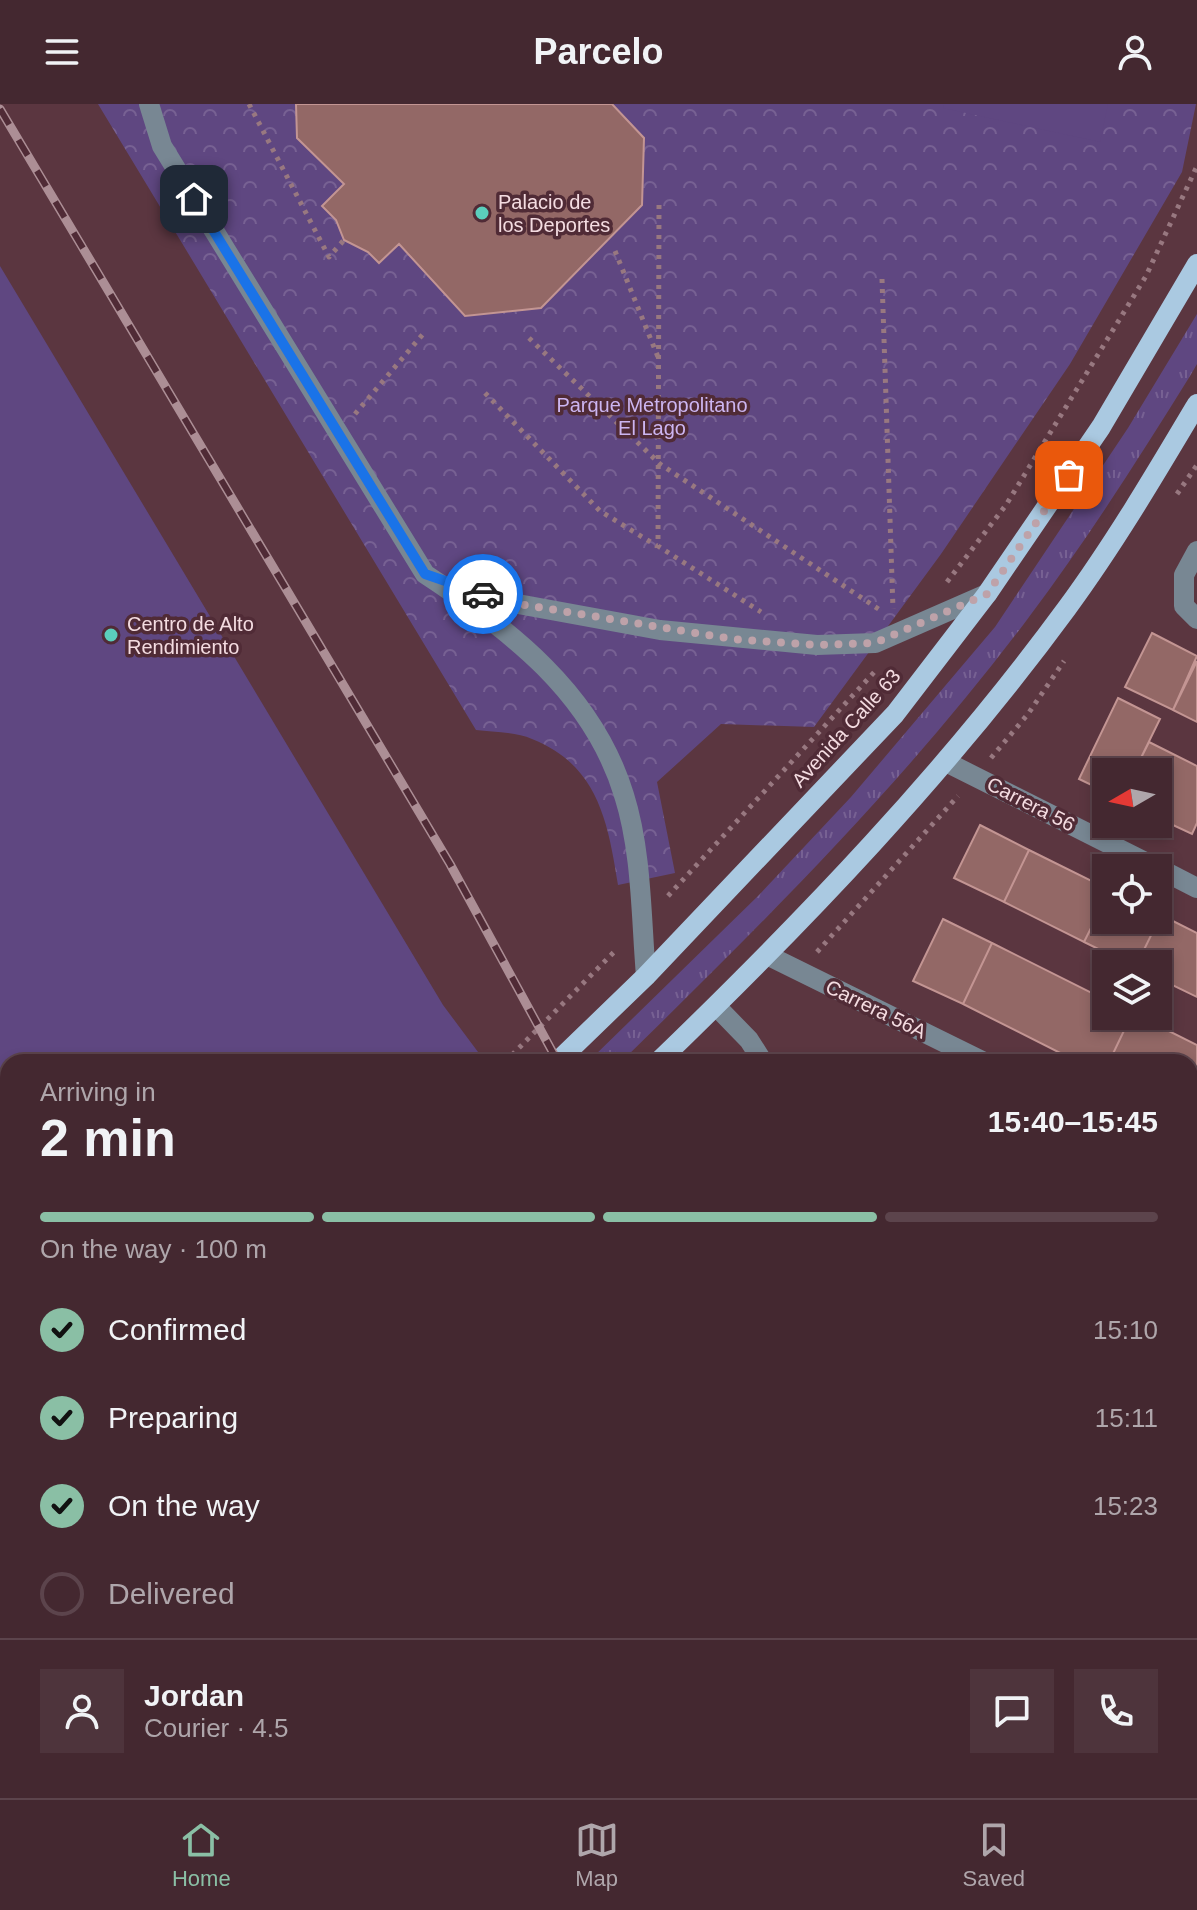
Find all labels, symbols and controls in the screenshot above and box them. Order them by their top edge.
icon: menu [40,30,84,74]
icon: person [1113,30,1157,74]
text: Parcelo [533,31,664,72]
pin [160,165,228,233]
icon: home [172,177,216,221]
place label: Palacio de los Deportes [498,191,610,236]
marker: Palacio de los Deportes [473,204,491,222]
park label: Parque Metropolitano El Lago [556,394,748,439]
pin [1035,441,1103,509]
icon: bag [1047,453,1091,497]
courier [443,554,523,634]
icon: car [461,572,505,616]
place label: Centro de Alto Rendimiento [127,613,254,658]
marker: Centro de Alto Rendimiento [102,626,120,644]
street label: Avenida Calle 63 [787,665,905,791]
north arrow [1092,758,1172,838]
map controls [1092,758,1172,1030]
street label: Carrera 56 [983,772,1079,836]
button: locate [1092,854,1172,934]
button: layers [1092,950,1172,1030]
street label: Carrera 56A [822,975,930,1043]
text: Arriving in [40,1077,156,1107]
text: 15:40–15:45 [988,1105,1158,1138]
text: 2 min [40,1109,176,1167]
text: On the way · 100 m [40,1234,267,1264]
icon: check [40,1308,84,1352]
text: Confirmed [108,1313,246,1346]
text: 15:10 [1093,1315,1158,1345]
icon: check [40,1396,84,1440]
text: Preparing [108,1401,238,1434]
text: 15:11 [1095,1403,1158,1433]
icon: check [40,1484,84,1528]
text: On the way [108,1489,260,1522]
text: 15:23 [1093,1491,1158,1521]
text: Delivered [108,1577,235,1610]
button: person [40,1669,124,1753]
button: chat [970,1669,1054,1753]
button: phone [1074,1669,1158,1753]
text: Jordan [144,1679,244,1712]
text: Courier · 4.5 [144,1713,289,1743]
tab: Home [172,1818,231,1892]
tab: Map [575,1818,619,1892]
tab: Saved [963,1818,1025,1892]

